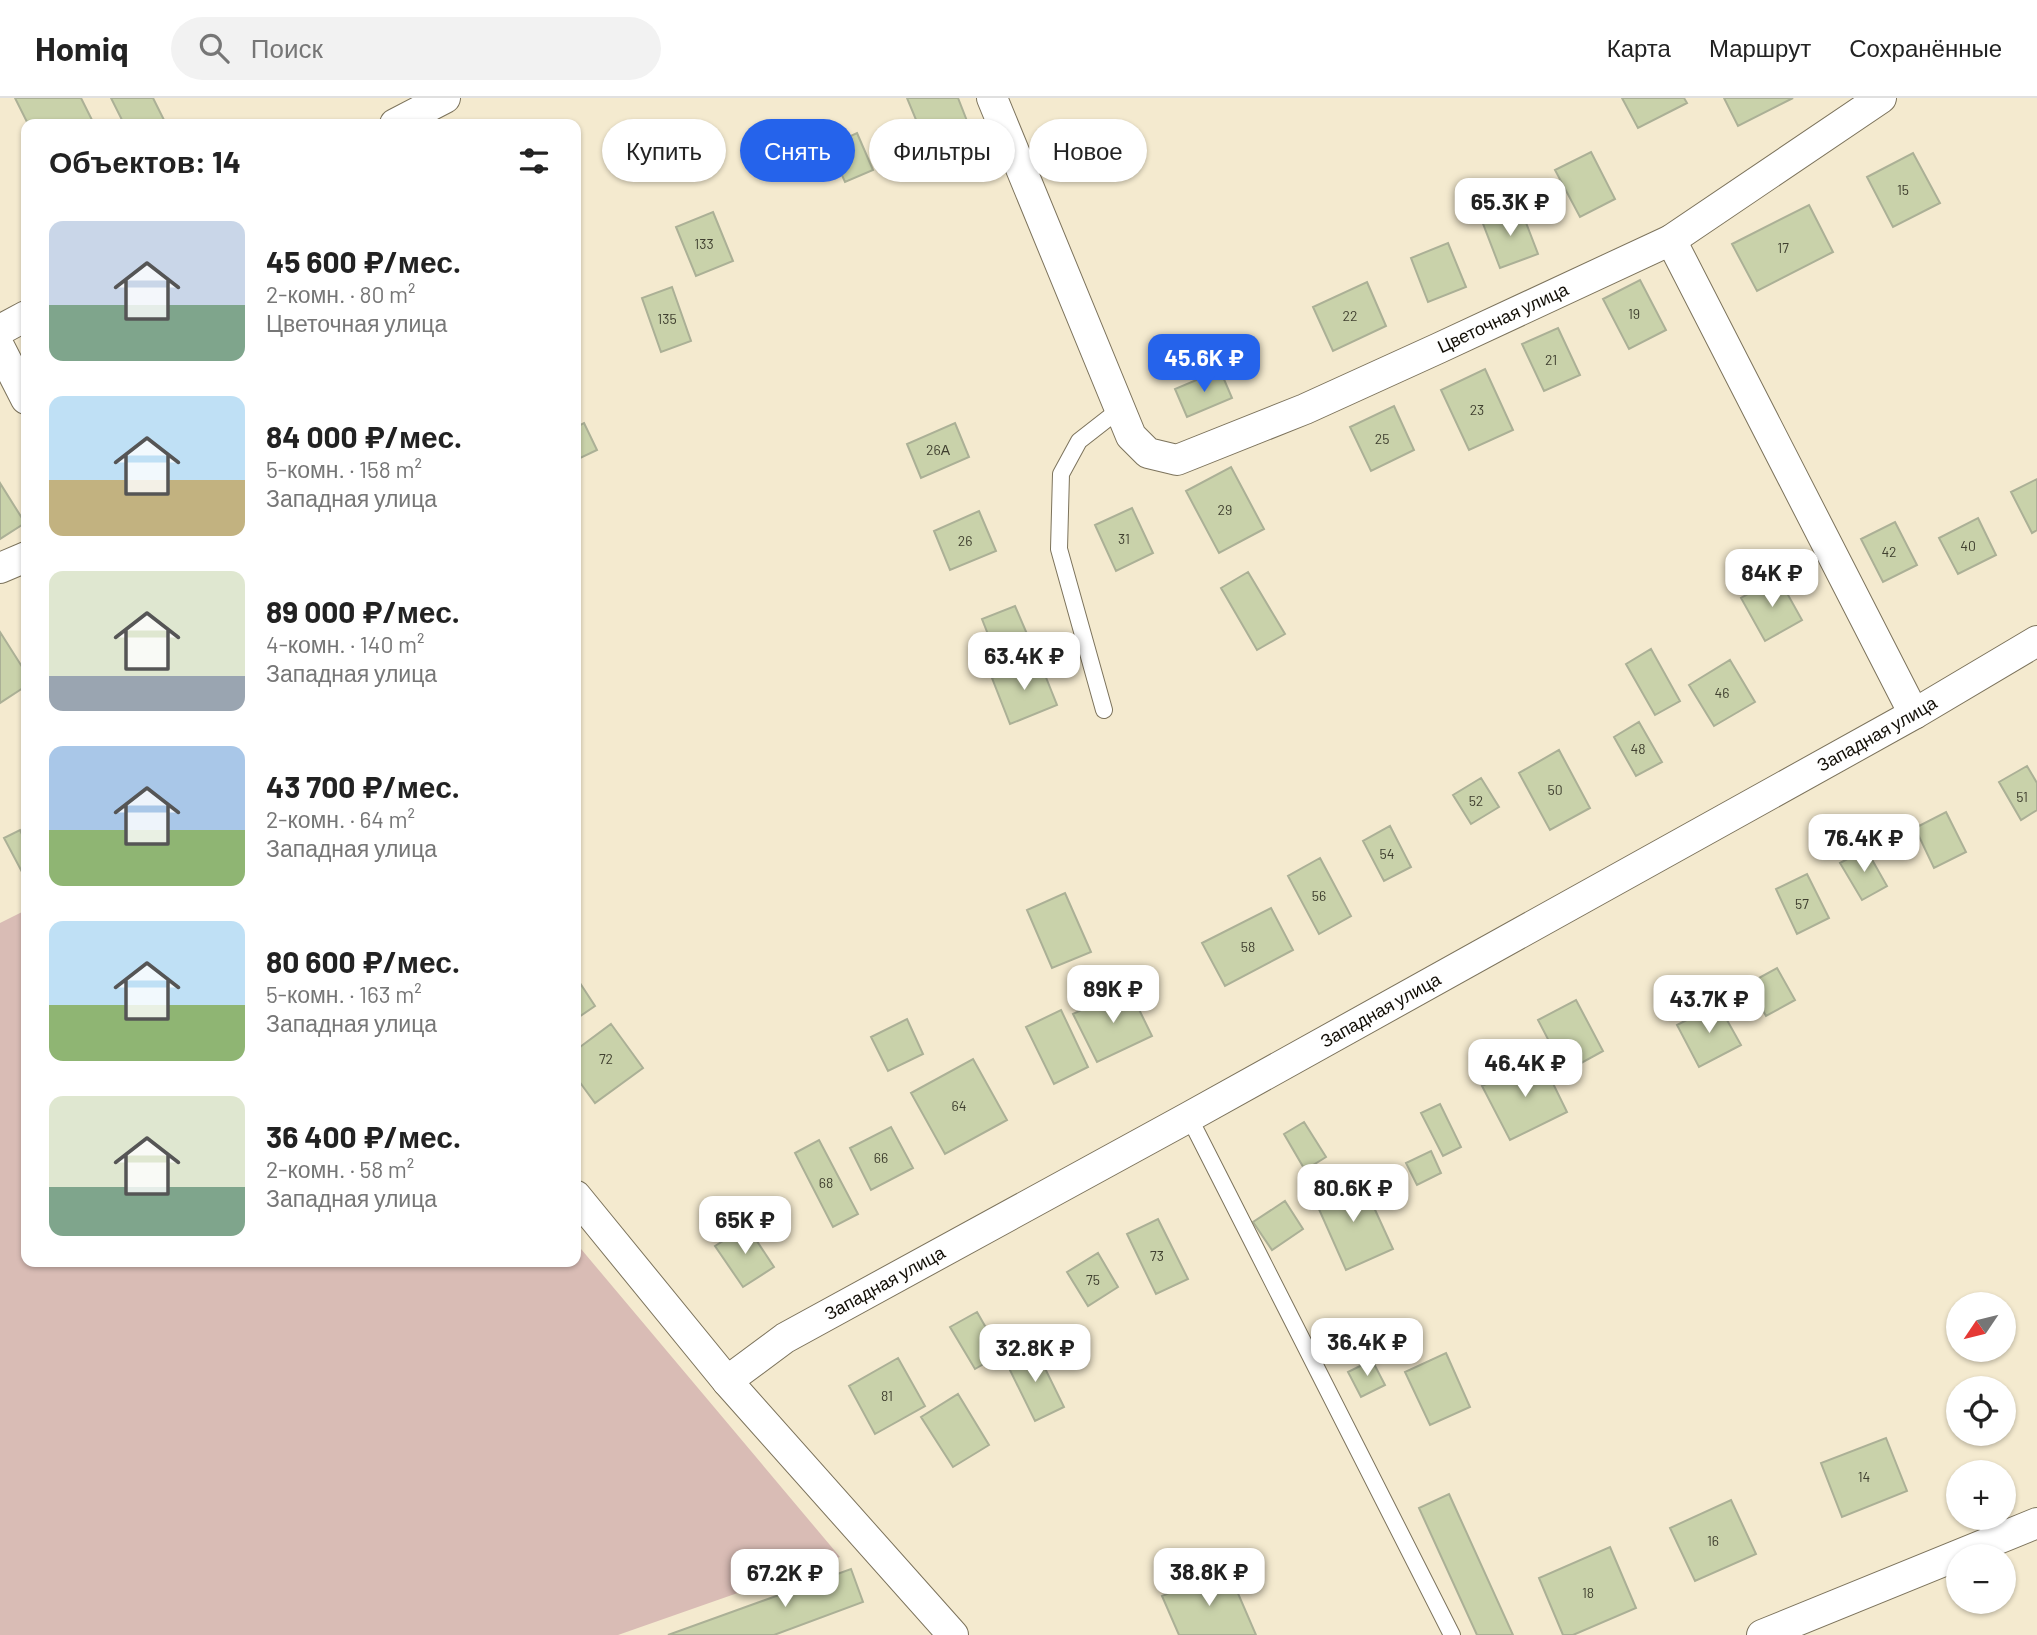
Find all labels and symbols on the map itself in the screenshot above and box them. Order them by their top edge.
pin: 65.3K ₽ [1445,178,1575,238]
house number: 15 [1897,181,1909,198]
house number: 133 [694,235,714,252]
house number: 17 [1777,239,1789,256]
street label: Цветочная улица [1434,277,1573,357]
house number: 19 [1628,305,1640,322]
house number: 22 [1342,307,1358,324]
house number: 135 [657,310,677,327]
pin: 45.6K ₽ [1139,334,1269,394]
house number: 21 [1545,351,1557,368]
house number: 23 [1470,401,1484,418]
house number: 25 [1375,430,1389,447]
house number: 26А [926,441,951,458]
house number: 29 [1218,501,1232,518]
house number: 31 [1118,530,1130,547]
house number: 26 [958,532,972,549]
house number: 40 [1960,537,1976,554]
house number: 42 [1881,543,1897,560]
pin: 84K ₽ [1723,550,1821,609]
pin: 63.4K ₽ [959,632,1089,692]
house number: 46 [1715,684,1729,701]
street label: Западная улица [1813,691,1941,776]
house number: 48 [1630,740,1646,757]
house number: 50 [1547,781,1563,798]
house number: 51 [2016,788,2028,805]
house number: 52 [1469,792,1483,809]
pin: 76.4K ₽ [1799,814,1929,874]
house number: 54 [1380,845,1394,862]
house number: 56 [1312,887,1326,904]
house number: 57 [1795,895,1809,912]
house number: 58 [1241,938,1255,955]
pin: 89K ₽ [1064,965,1162,1025]
street label: Западная улица [1316,967,1445,1052]
pin: 43.7K ₽ [1644,976,1774,1035]
pin: 46.4K ₽ [1460,1040,1590,1099]
house number: 72 [599,1050,613,1067]
house number: 64 [952,1097,966,1114]
house number: 66 [874,1149,888,1166]
pin: 80.6K ₽ [1288,1164,1418,1224]
house number: 68 [819,1174,833,1191]
pin: 65K ₽ [696,1196,794,1256]
street label: Западная улица [820,1240,949,1324]
house number: 73 [1150,1247,1164,1264]
house number: 75 [1086,1271,1100,1288]
north arrow [1946,1292,2016,1362]
pin: 36.4K ₽ [1302,1318,1432,1378]
pin: 32.8K ₽ [970,1324,1100,1384]
house number: 81 [881,1387,893,1404]
house number: 14 [1858,1468,1870,1485]
house number: 16 [1707,1532,1719,1549]
pin: 38.8K ₽ [1144,1548,1274,1608]
pin: 67.2K ₽ [720,1550,850,1609]
house number: 18 [1582,1584,1594,1601]

